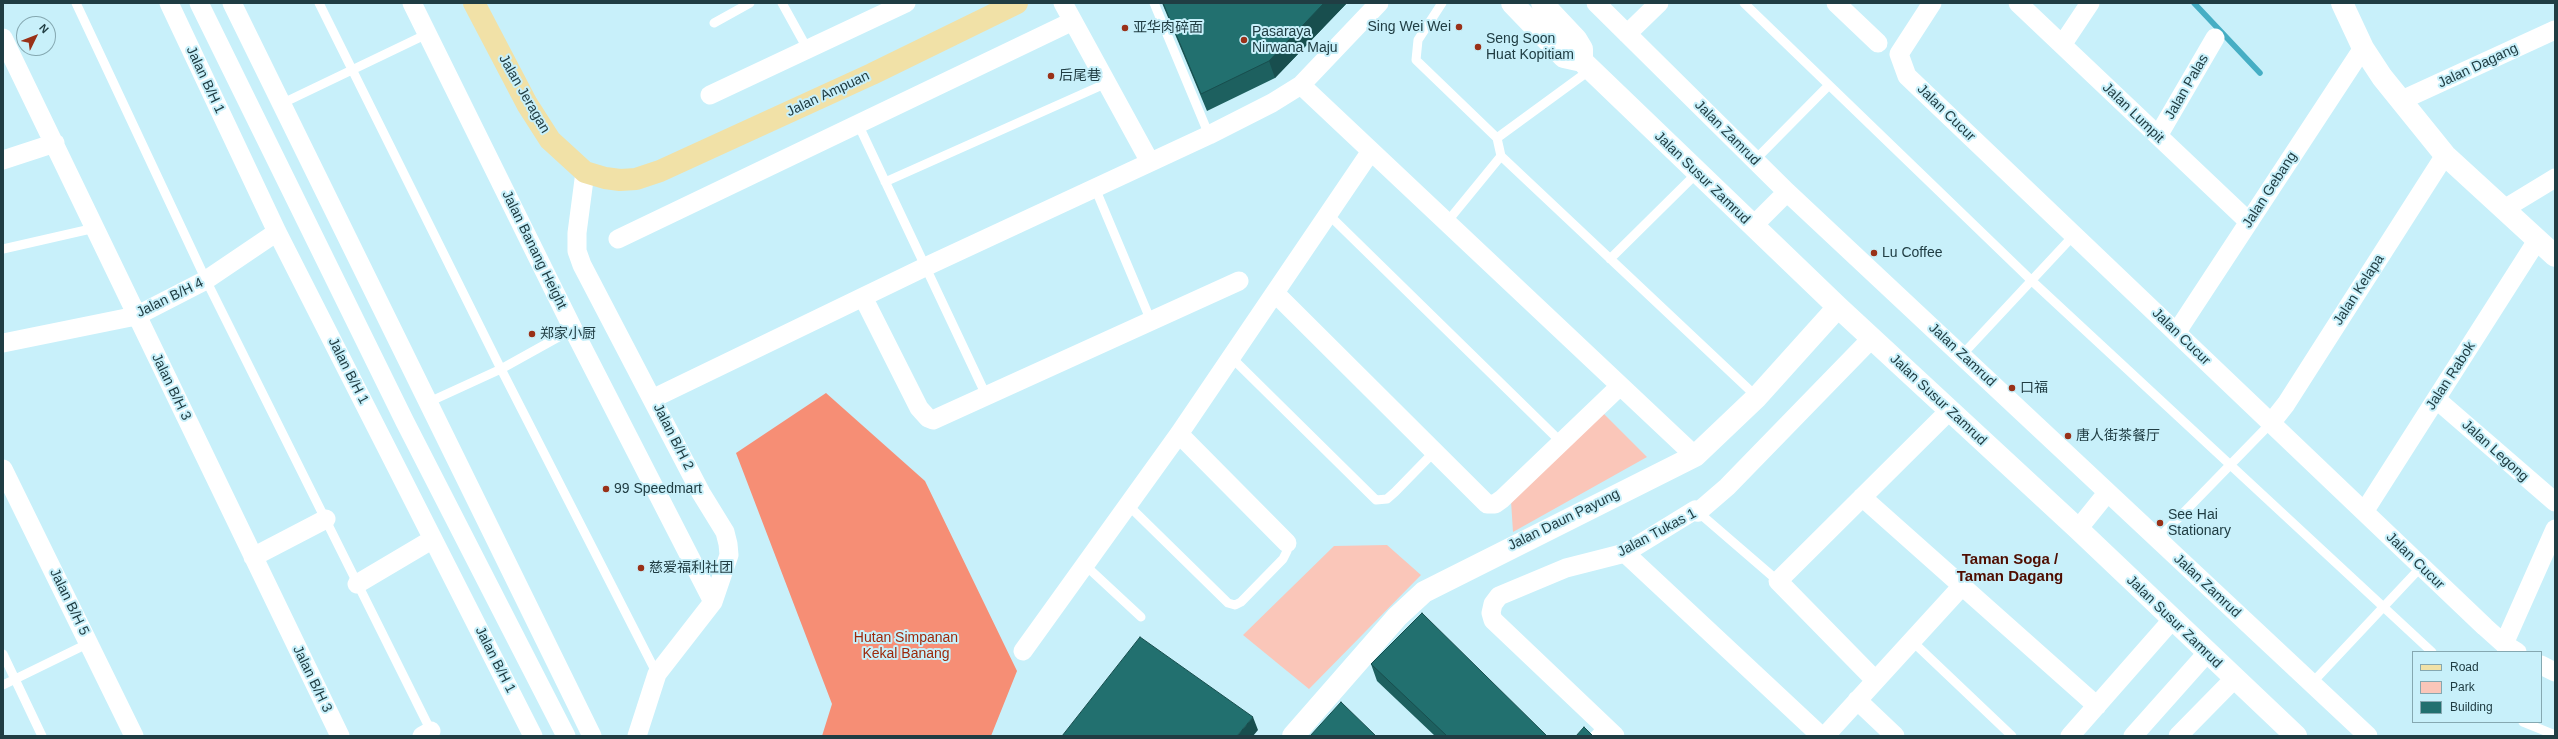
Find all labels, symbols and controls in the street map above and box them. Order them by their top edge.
north arrow [16,16,56,56]
place label: Sing Wei Wei [1367,19,1451,35]
place label: 亚华肉碎面 [1133,20,1203,36]
text: N [37,21,51,35]
marker: Sing Wei Wei [1454,22,1464,32]
marker: 亚华肉碎面 [1120,23,1130,33]
place label: Pasaraya Nirwana Maju [1252,24,1338,56]
place label: Seng Soon Huat Kopitiam [1486,31,1574,64]
marker: Pasaraya Nirwana Maju [1239,35,1249,45]
street label: Jalan Dagang [2435,40,2521,92]
marker: Seng Soon Huat Kopitiam [1473,42,1483,52]
street label: Jalan B/H 1 [182,44,228,116]
street label: Jalan Palas [2162,51,2212,123]
street label: Jalan Jeragan [495,52,553,136]
street label: Jalan Ampuan [784,67,872,121]
place label: 后尾巷 [1059,68,1101,84]
marker: 后尾巷 [1046,71,1056,81]
street label: Jalan Lumpit [2099,79,2167,147]
street label: Jalan Cucur [1913,81,1979,145]
street label: Jalan Zamrud [1691,97,1763,169]
street label: Jalan Susur Zamrud [1651,128,1753,228]
street label: Jalan Gebang [2239,149,2301,231]
street label: Jalan Banang Height [498,188,570,312]
place label: Lu Coffee [1882,245,1942,261]
marker: Lu Coffee [1869,248,1879,258]
street label: Jalan Kelapa [2330,251,2388,329]
street label: Jalan B/H 4 [134,275,206,321]
street label: Jalan Cucur [2148,305,2214,369]
street label: Jalan Zamrud [1925,320,1999,390]
place label: 郑家小厨 [540,326,596,342]
marker: 郑家小厨 [527,329,537,339]
street label: Jalan B/H 1 [324,335,372,407]
street label: Jalan Rabok [2423,339,2479,413]
street label: Jalan B/H 3 [148,351,194,423]
street label: Jalan Susur Zamrud [1886,351,1990,449]
place label: 口福 [2020,380,2048,396]
marker: 口福 [2007,383,2017,393]
street label: Jalan B/H 2 [649,401,697,473]
street label: Jalan Legong [2458,417,2532,485]
place label: 唐人街茶餐厅 [2076,428,2160,444]
marker: 唐人街茶餐厅 [2063,431,2073,441]
place label: 99 Speedmart [614,481,702,497]
marker: 99 Speedmart [601,484,611,494]
street label: Jalan Daun Payung [1505,486,1623,554]
street label: Jalan Tukas 1 [1615,505,1699,561]
place label: See Hai Stationary [2168,507,2231,540]
marker: See Hai Stationary [2155,518,2165,528]
street label: Jalan Cucur [2382,529,2448,593]
district label: Taman Soga / Taman Dagang [1957,551,2063,586]
street label: Jalan Zamrud [2170,551,2244,621]
place label: 慈爱福利社团 [649,560,733,576]
marker: 慈爱福利社团 [636,563,646,573]
street label: Jalan B/H 5 [46,566,92,638]
street label: Jalan Susur Zamrud [2123,572,2225,672]
street label: Jalan B/H 1 [471,624,519,696]
park label: Hutan Simpanan Kekal Banang [854,630,958,662]
street label: Jalan B/H 3 [289,643,335,715]
legend [2412,651,2542,723]
text: Road [2450,660,2479,674]
text: Park [2450,680,2475,694]
text: Building [2450,700,2493,714]

